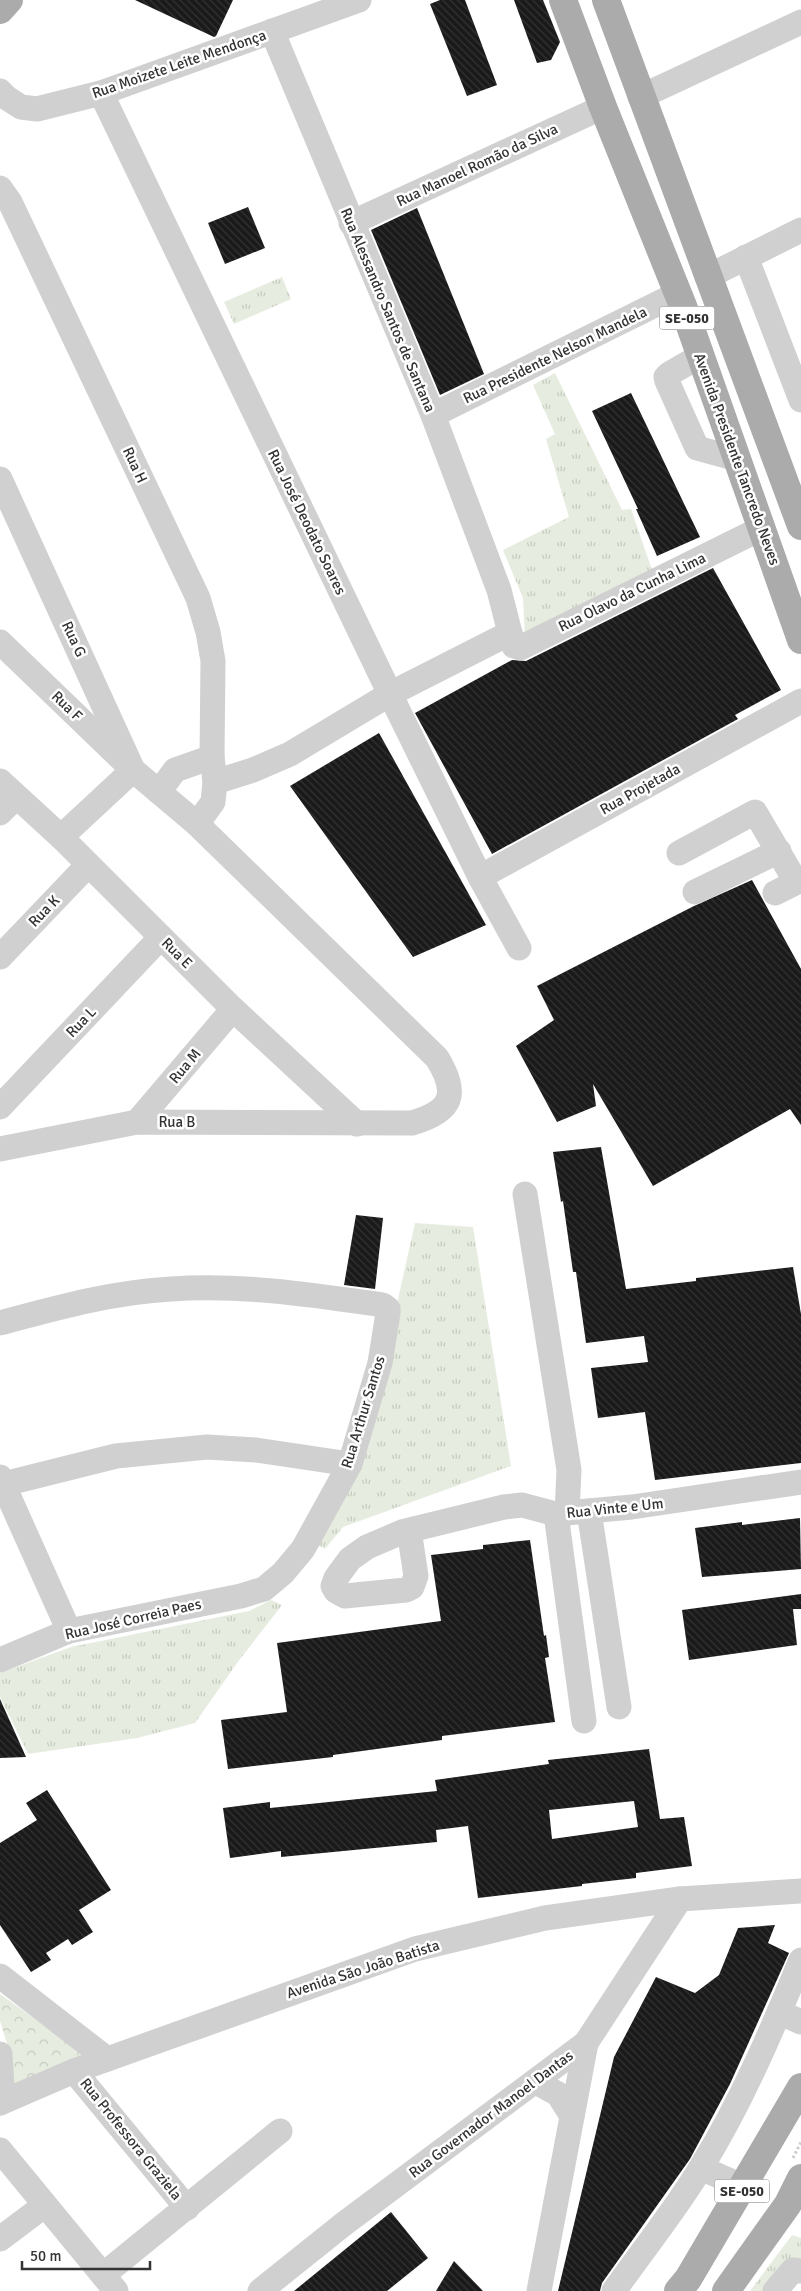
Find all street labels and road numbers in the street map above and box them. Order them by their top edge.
street label: Rua Moizete Leite Mendonça [90,26,268,102]
street label: Rua Manoel Romão da Silva [394,120,560,210]
street label: Rua Alessandro Santos de Santana [337,205,439,415]
street label: Rua Presidente Nelson Mandela [460,303,650,407]
road number: SE-050 [660,306,714,330]
street label: Avenida Presidente Tancredo Neves [690,350,784,568]
street label: Rua H [119,444,151,486]
street label: Rua José Deodato Soares [264,446,350,598]
street label: Rua Olavo da Cunha Lima [555,548,709,636]
street label: Rua G [58,618,90,660]
street label: Rua F [48,687,86,725]
street label: Rua Projetada [597,760,683,818]
street label: Rua K [25,891,63,930]
street label: Rua E [158,934,196,972]
street label: Rua L [62,1003,100,1041]
street label: Rua M [165,1045,205,1087]
street label: Rua B [159,1113,195,1131]
street label: Rua Arthur Santos [337,1353,389,1471]
street label: Rua Vinte e Um [566,1494,664,1522]
street label: Rua José Correia Paes [63,1594,203,1643]
street label: Avenida São João Batista [284,1936,442,2002]
street label: Rua Governador Manoel Dantas [405,2046,577,2182]
street label: Rua Professora Graziela [76,2074,186,2204]
road number: SE-050 [714,2180,770,2202]

